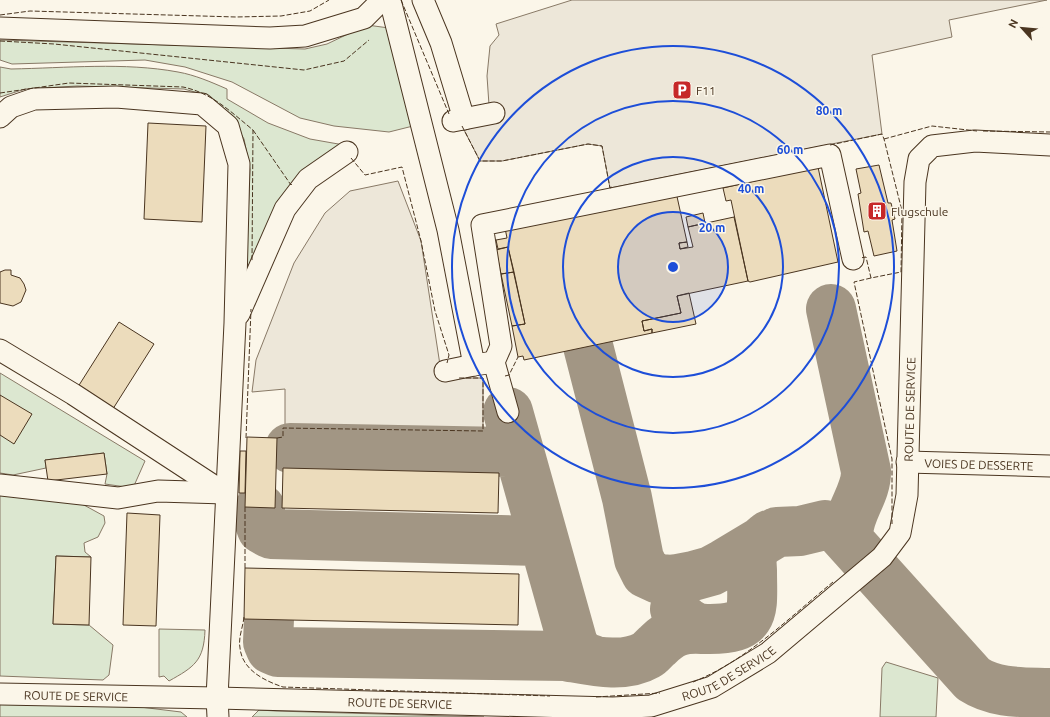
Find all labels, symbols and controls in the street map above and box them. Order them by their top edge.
north arrow [1002,8,1042,48]
text: N [1006,17,1020,30]
parking icon: F11 [671,79,693,101]
place label: F11 [696,84,716,97]
text: 80 m [816,104,842,117]
text: 60 m [777,143,803,156]
text: 40 m [738,182,764,195]
building icon: Flugschule [866,200,888,222]
place label: Flugschule [891,205,948,218]
text: 20 m [699,221,725,234]
centre of rings [666,260,680,274]
street label: ROUTE DE SERVICE [901,357,917,462]
street label: VOIES DE DESSERTE [924,456,1034,472]
street label: ROUTE DE SERVICE [680,643,778,703]
street label: ROUTE DE SERVICE [24,688,129,703]
street label: ROUTE DE SERVICE [348,695,453,710]

